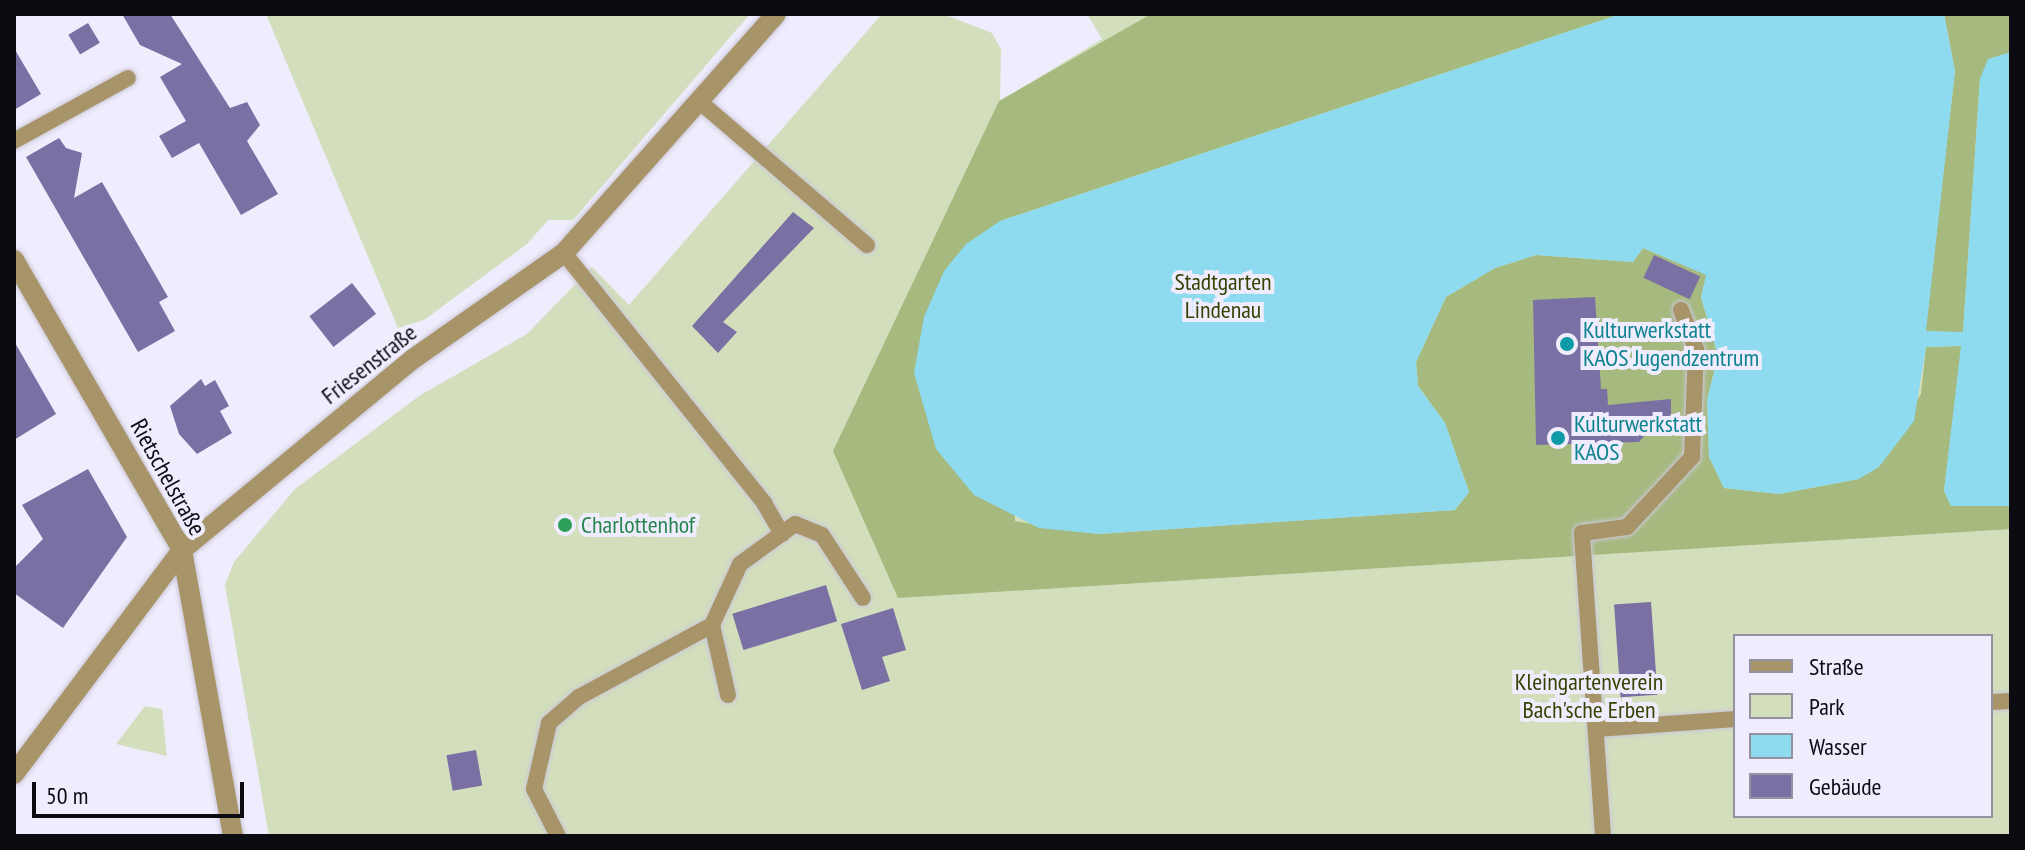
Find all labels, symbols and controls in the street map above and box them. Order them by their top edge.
park label: Stadtgarten Lindenau [1174,268,1272,324]
place label: Kulturwerkstatt KAOS Jugendzentrum [1583,316,1759,372]
street label: Friesenstraße [316,318,422,410]
marker: Kulturwerkstatt KAOS Jugendzentrum [1558,335,1576,353]
place label: Kulturwerkstatt KAOS [1574,410,1702,466]
street label: Rietschelstraße [124,414,212,540]
marker: Kulturwerkstatt KAOS [1549,429,1567,447]
place label: Charlottenhof [581,511,695,539]
marker: Charlottenhof [556,516,574,534]
legend [1733,634,1993,818]
text: Straße [1809,651,1864,682]
park label: Kleingartenverein Bach'sche Erben [1515,668,1663,724]
text: Park [1809,691,1845,722]
text: Wasser [1809,731,1867,762]
scale bar [36,766,248,816]
text: Gebäude [1809,771,1881,802]
text: 50 m [46,780,88,811]

